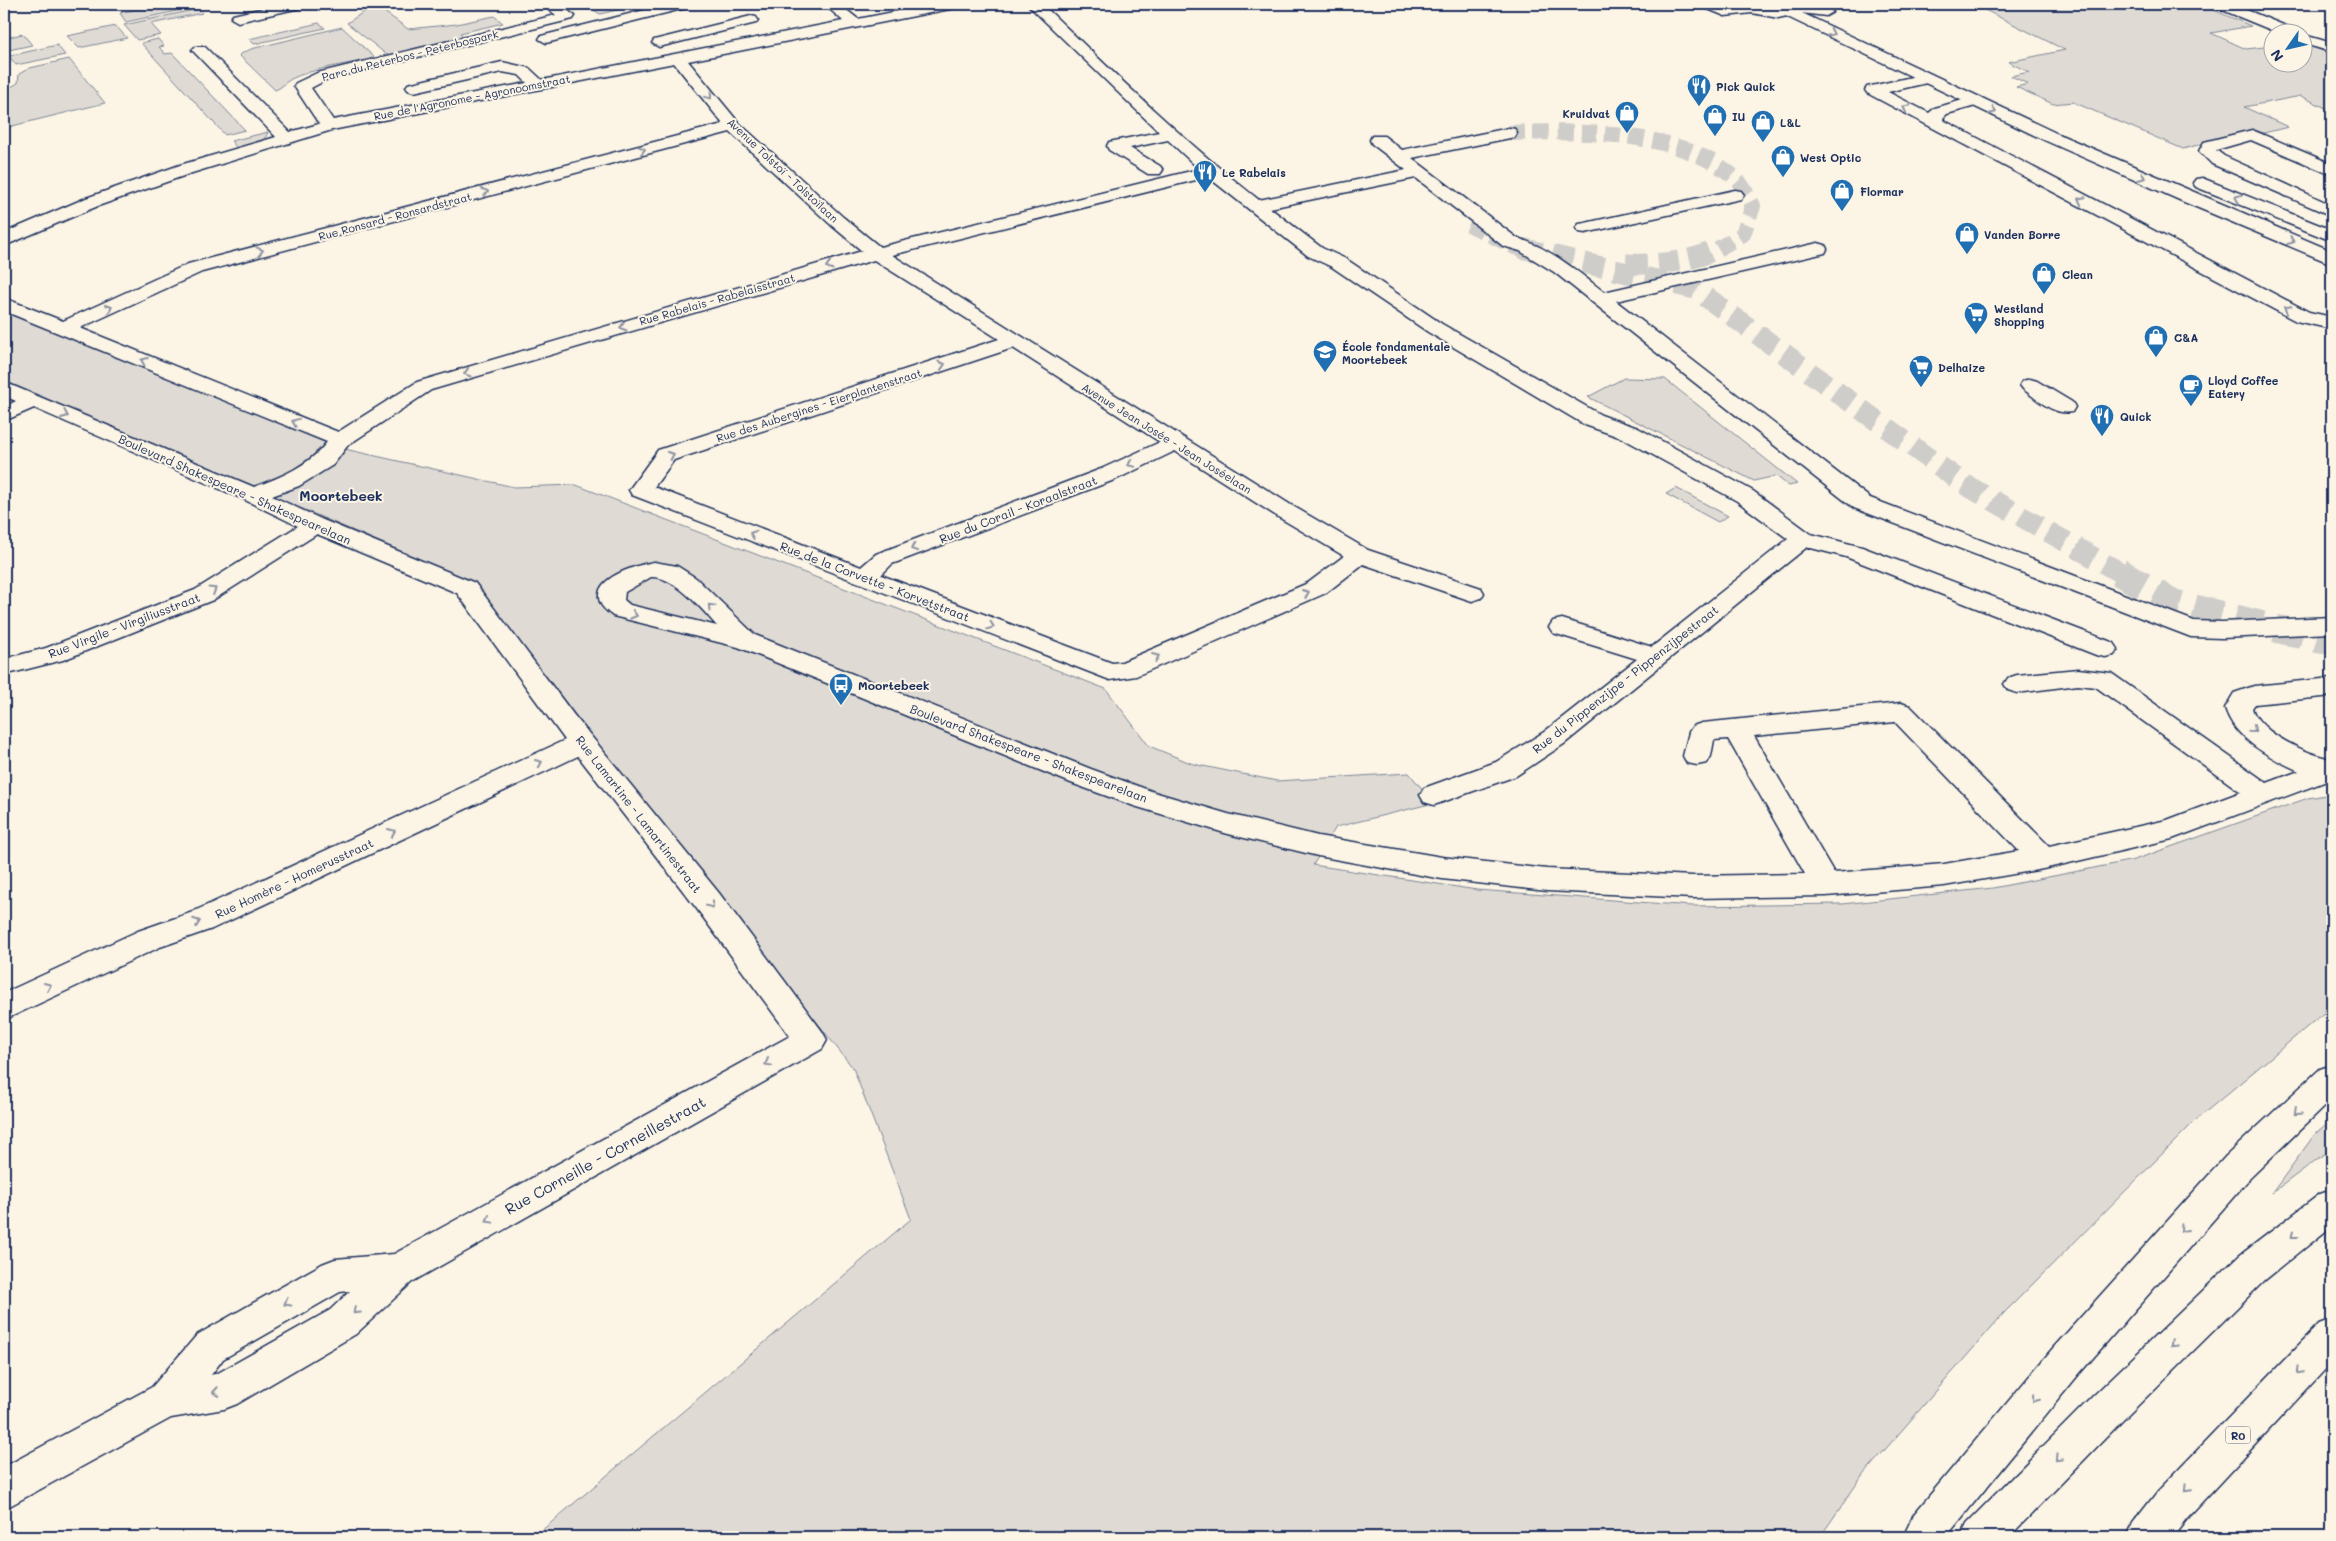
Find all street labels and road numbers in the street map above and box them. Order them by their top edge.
street label: Parc du Peterbos - Peterbospark [320,26,500,84]
street label: Rue de l'Agronome - Agronoomstraat [372,71,572,123]
street label: Avenue Tolstoï - Tolstoïlaan [724,114,842,226]
street label: Rue Ronsard - Ronsardstraat [317,188,473,244]
street label: Rue Rabelais - Rabelaisstraat [637,270,797,328]
street label: Rue des Aubergines - Eierplantenstraat [714,365,924,445]
street label: Avenue Jean Josée - Jean Joséelaan [1079,379,1255,497]
street label: Boulevard Shakespeare - Shakespearelaan [116,430,354,548]
street label: Rue du Corail - Koraalstraat [937,471,1099,547]
street label: Rue de la Corvette - Korvetstraat [778,537,972,625]
street label: Rue Virgile - Virgiliusstraat [46,589,202,661]
street label: Rue du Pippenzijpe - Pippenzijpestraat [1529,601,1721,757]
street label: Boulevard Shakespeare - Shakespearelaan [908,700,1150,806]
street label: Rue Lamartine - Lamartinestraat [573,732,705,896]
street label: Rue Homère - Homerusstraat [212,834,376,922]
street label: Rue Corneille - Corneillestraat [501,1091,709,1219]
road number: R0 [2226,1426,2250,1444]

